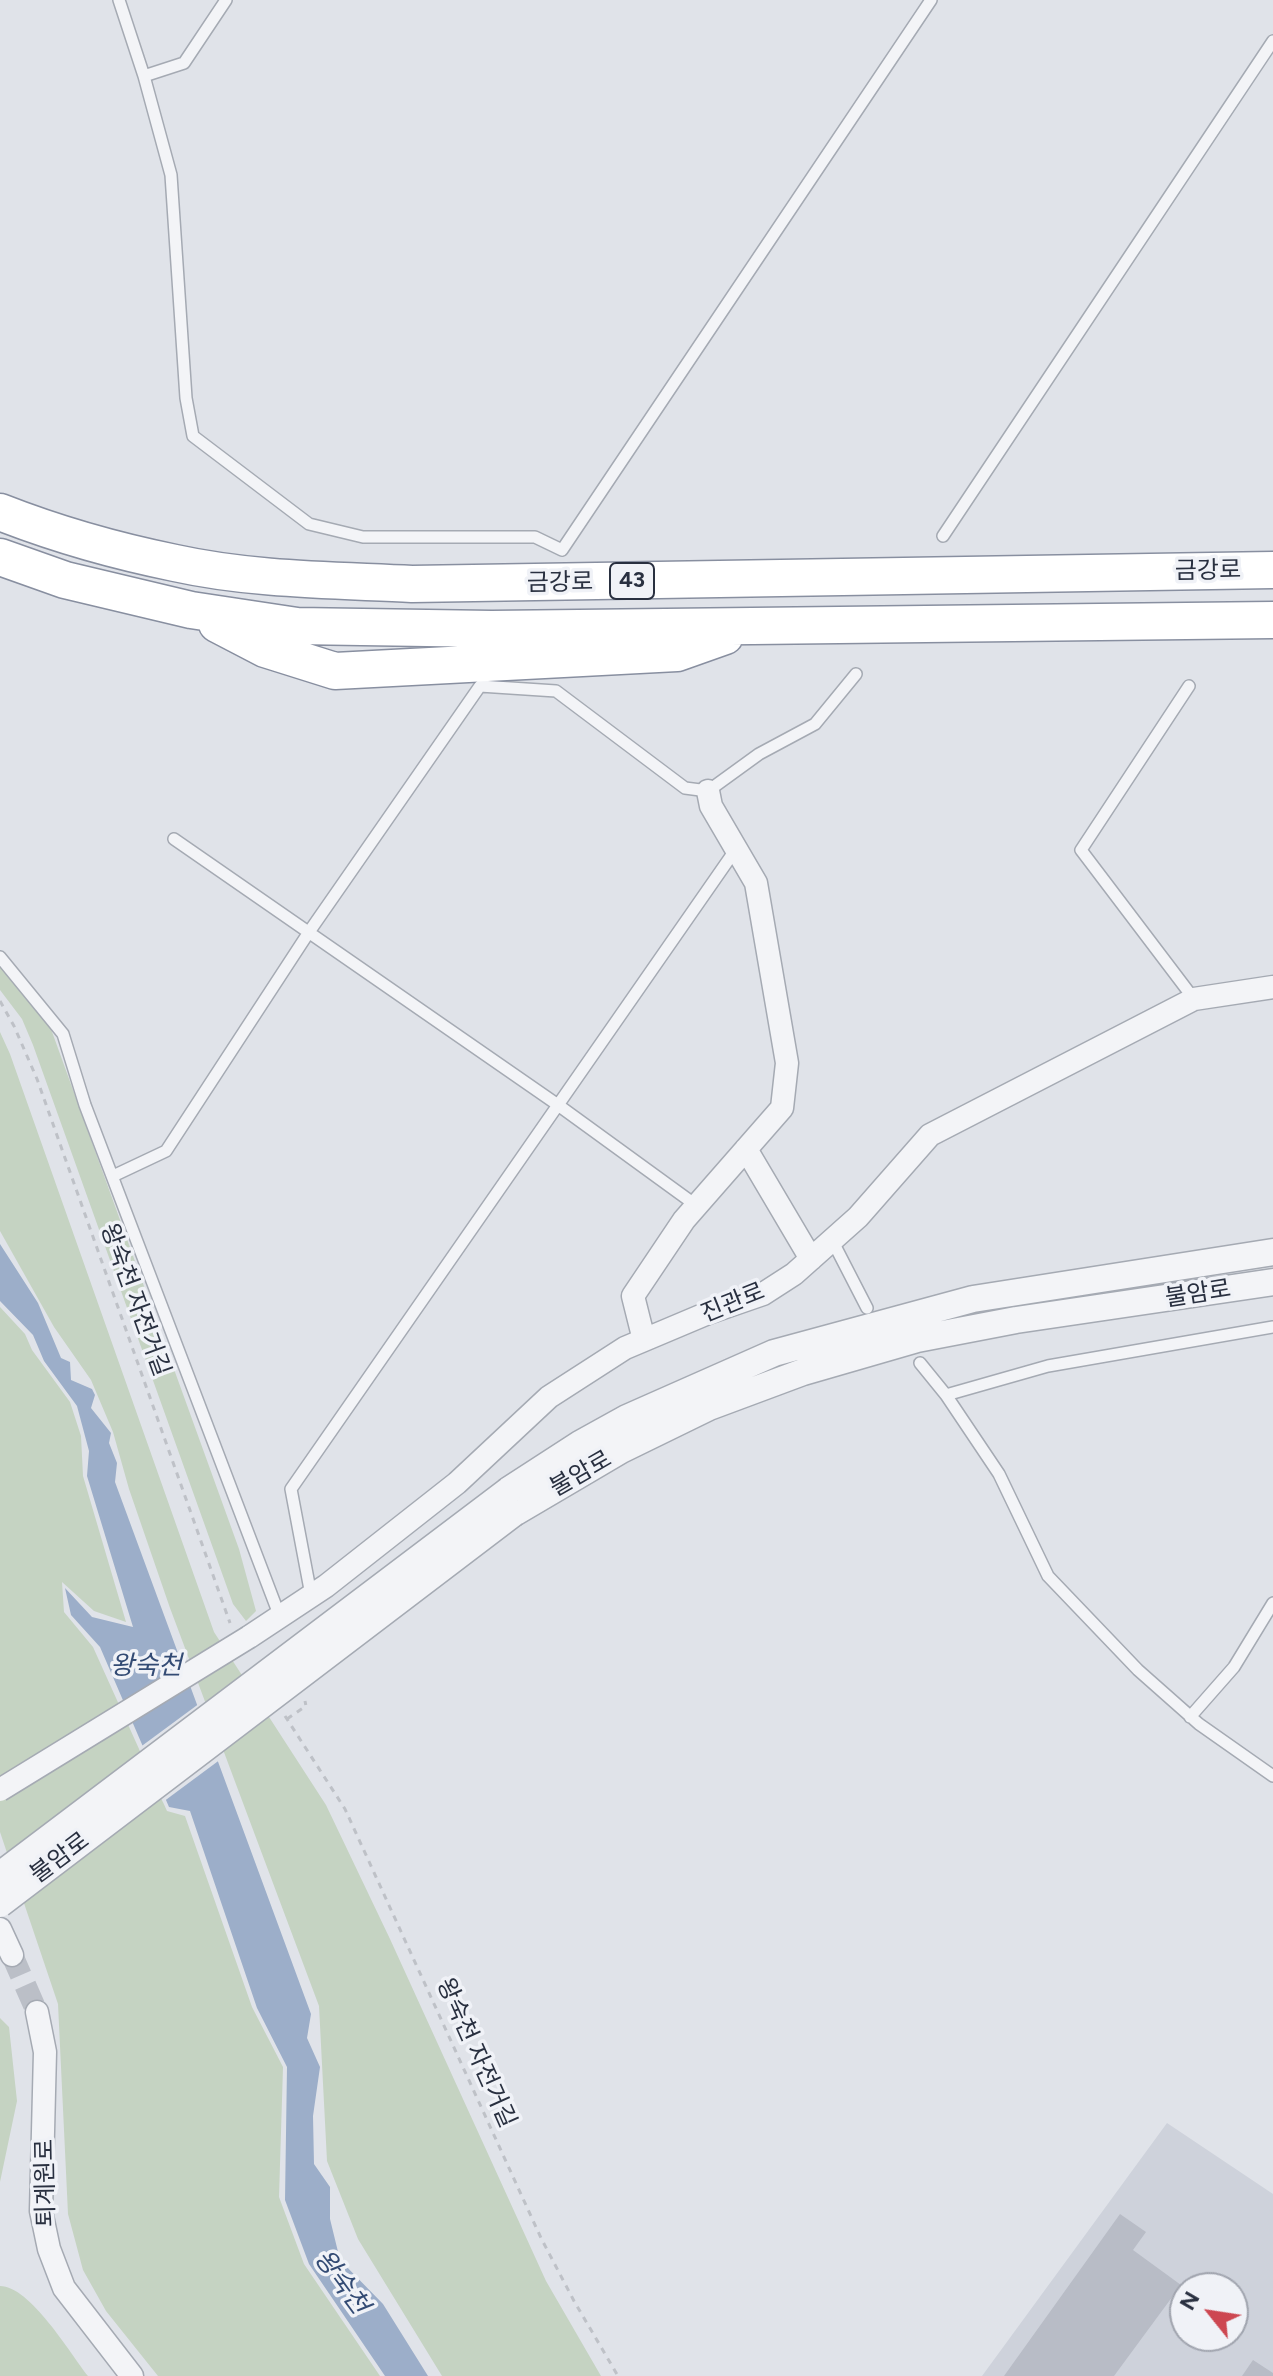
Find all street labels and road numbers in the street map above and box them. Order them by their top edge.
street label: 금강로 [1175,556,1241,586]
road number: 43 [610,563,654,599]
street label: 금강로 [527,568,593,598]
street label: 왕숙천 자전거길 [94,1220,176,1380]
street label: 불암로 [1163,1275,1233,1313]
street label: 진관로 [697,1277,769,1329]
street label: 불암로 [545,1445,617,1503]
street label: 불암로 [25,1827,95,1889]
street label: 왕숙천 자전거길 [430,1974,522,2132]
street label: 퇴계원로 [31,2139,61,2227]

